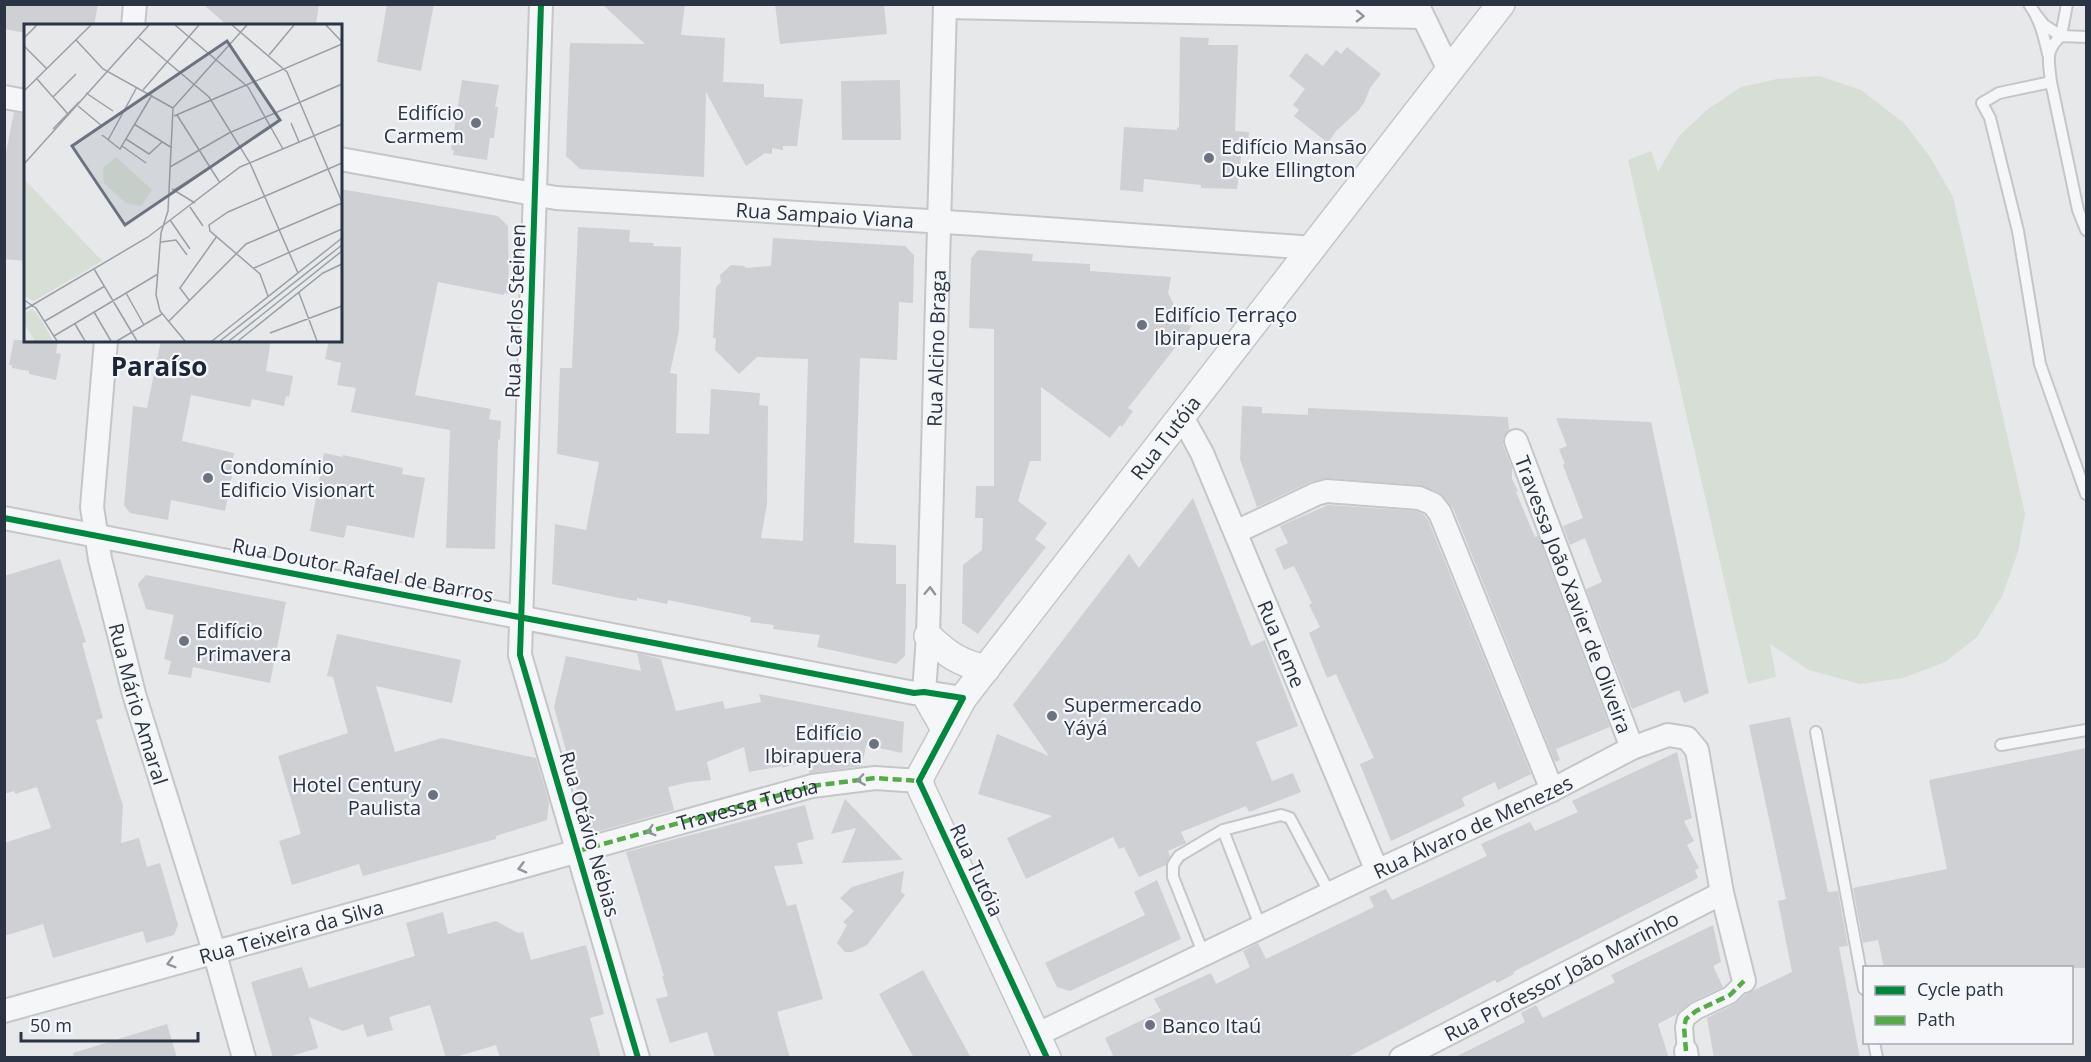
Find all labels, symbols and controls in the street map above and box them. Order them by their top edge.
one-way arrow [1355,9,1364,22]
inset map [24,24,342,342]
place label: Edifício Carmem [384,99,464,149]
marker: Edifício Carmem [469,116,483,130]
place label: Edifício Mansão Duke Ellington [1221,133,1367,183]
marker: Edifício Mansão Duke Ellington [1202,151,1216,165]
street label: Rua Sampaio Viana [735,196,915,234]
street label: Rua Carlos Steinen [498,223,532,399]
street label: Rua Alcino Braga [920,269,951,427]
place label: Edifício Terraço Ibirapuera [1154,301,1297,351]
marker: Edifício Terraço Ibirapuera [1135,318,1149,332]
district label: Paraíso [111,348,207,384]
street label: Rua Tutóia [1124,390,1206,485]
street label: Travessa João Xavier de Oliveira [1509,452,1639,737]
place label: Condomínio Edificio Visionart [220,453,374,503]
marker: Condomínio Edificio Visionart [201,471,215,485]
street label: Rua Doutor Rafael de Barros [230,531,496,609]
one-way arrow [923,586,936,595]
street label: Rua Leme [1252,596,1312,692]
place label: Edifício Primavera [196,617,291,667]
street label: Rua Mário Amaral [103,620,175,788]
marker: Edifício Primavera [177,634,191,648]
place label: Supermercado Yáyá [1064,691,1202,741]
marker: Supermercado Yáyá [1045,709,1059,723]
place label: Edifício Ibirapuera [765,719,862,769]
marker: Edifício Ibirapuera [867,737,881,751]
street label: Rua Otávio Nébias [553,748,627,920]
street label: Rua Álvaro de Menezes [1369,768,1577,884]
place label: Hotel Century Paulista [292,771,422,821]
street label: Travessa Tutoia [674,772,820,836]
one-way arrow [856,773,865,786]
marker: Hotel Century Paulista [426,788,440,802]
street label: Rua Tutóia [944,819,1010,921]
one-way arrow [646,823,656,836]
one-way arrow [517,861,528,873]
street label: Rua Teixeira da Silva [196,893,386,970]
street label: Rua Professor João Marinho [1439,904,1683,1047]
one-way arrow [167,956,177,968]
legend [1863,966,2073,1044]
text: Cycle path [1917,977,2004,1001]
scale bar [21,1005,198,1043]
text: Path [1917,1007,1955,1031]
place label: Banco Itaú [1162,1012,1261,1039]
text: 50 m [30,1013,72,1037]
marker: Banco Itaú [1143,1018,1157,1032]

